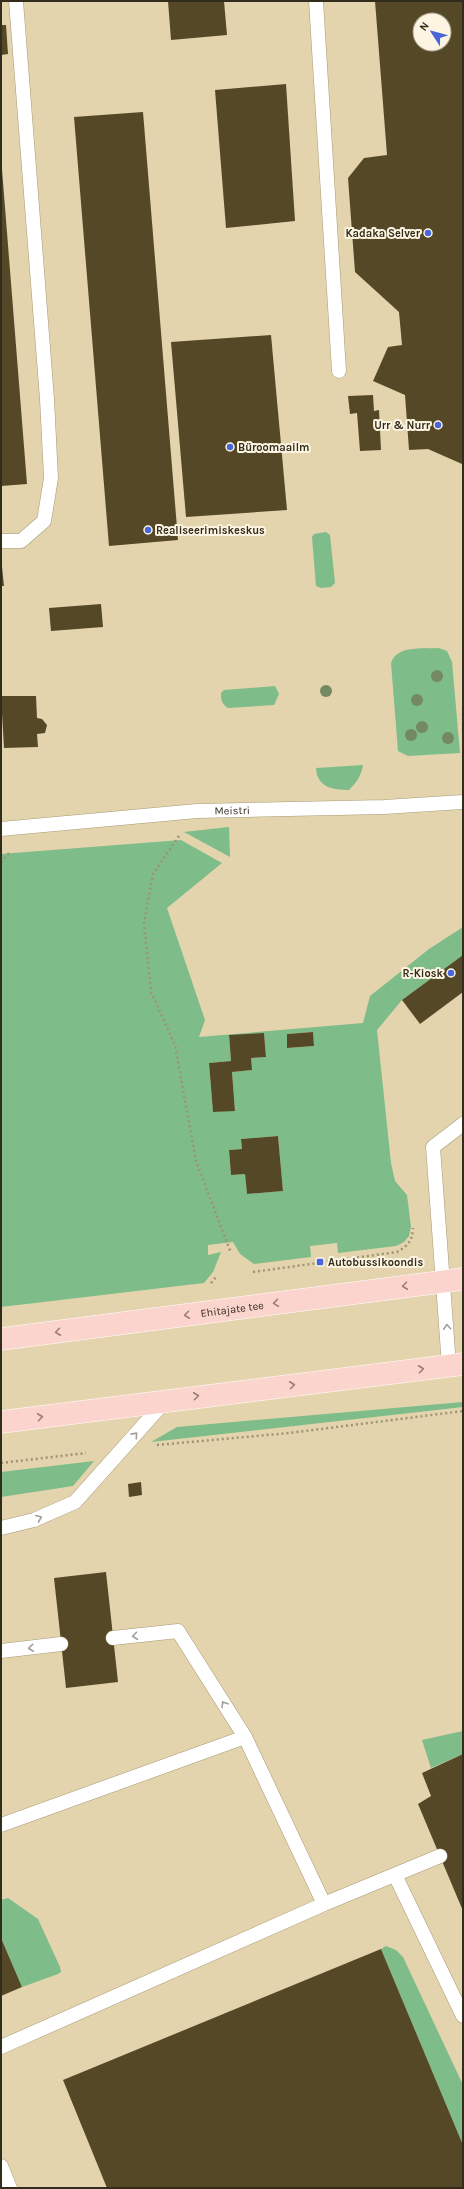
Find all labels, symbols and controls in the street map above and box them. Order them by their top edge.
north arrow [412,12,452,52]
text: N [417,19,432,33]
place label: Kadaka Selver [345,227,421,240]
marker: Kadaka Selver [423,228,433,238]
place label: Urr & Nurr [374,419,431,432]
marker: Urr & Nurr [433,420,443,430]
place label: Büroomaailm [238,441,310,454]
marker: Büroomaailm [225,442,235,452]
place label: Realiseerimiskeskus [156,524,265,537]
marker: Realiseerimiskeskus [143,525,153,535]
street label: Meistri [214,803,250,817]
place label: R-Kiosk [402,967,443,980]
marker: R-Kiosk [446,968,456,978]
place label: Autobussikoondis [328,1256,423,1269]
marker: Autobussikoondis [315,1257,325,1267]
one-way arrow [402,1281,408,1290]
street label: Ehitajate tee [200,1298,265,1320]
one-way arrow [273,1298,280,1307]
one-way arrow [184,1310,190,1319]
one-way arrow [442,1324,451,1330]
one-way arrow [55,1327,61,1336]
one-way arrow [418,1365,424,1374]
one-way arrow [289,1380,295,1389]
one-way arrow [193,1392,199,1401]
one-way arrow [37,1412,43,1421]
one-way arrow [130,1432,137,1439]
one-way arrow [34,1515,42,1523]
one-way arrow [132,1631,138,1640]
one-way arrow [28,1643,34,1652]
one-way arrow [222,1702,229,1709]

